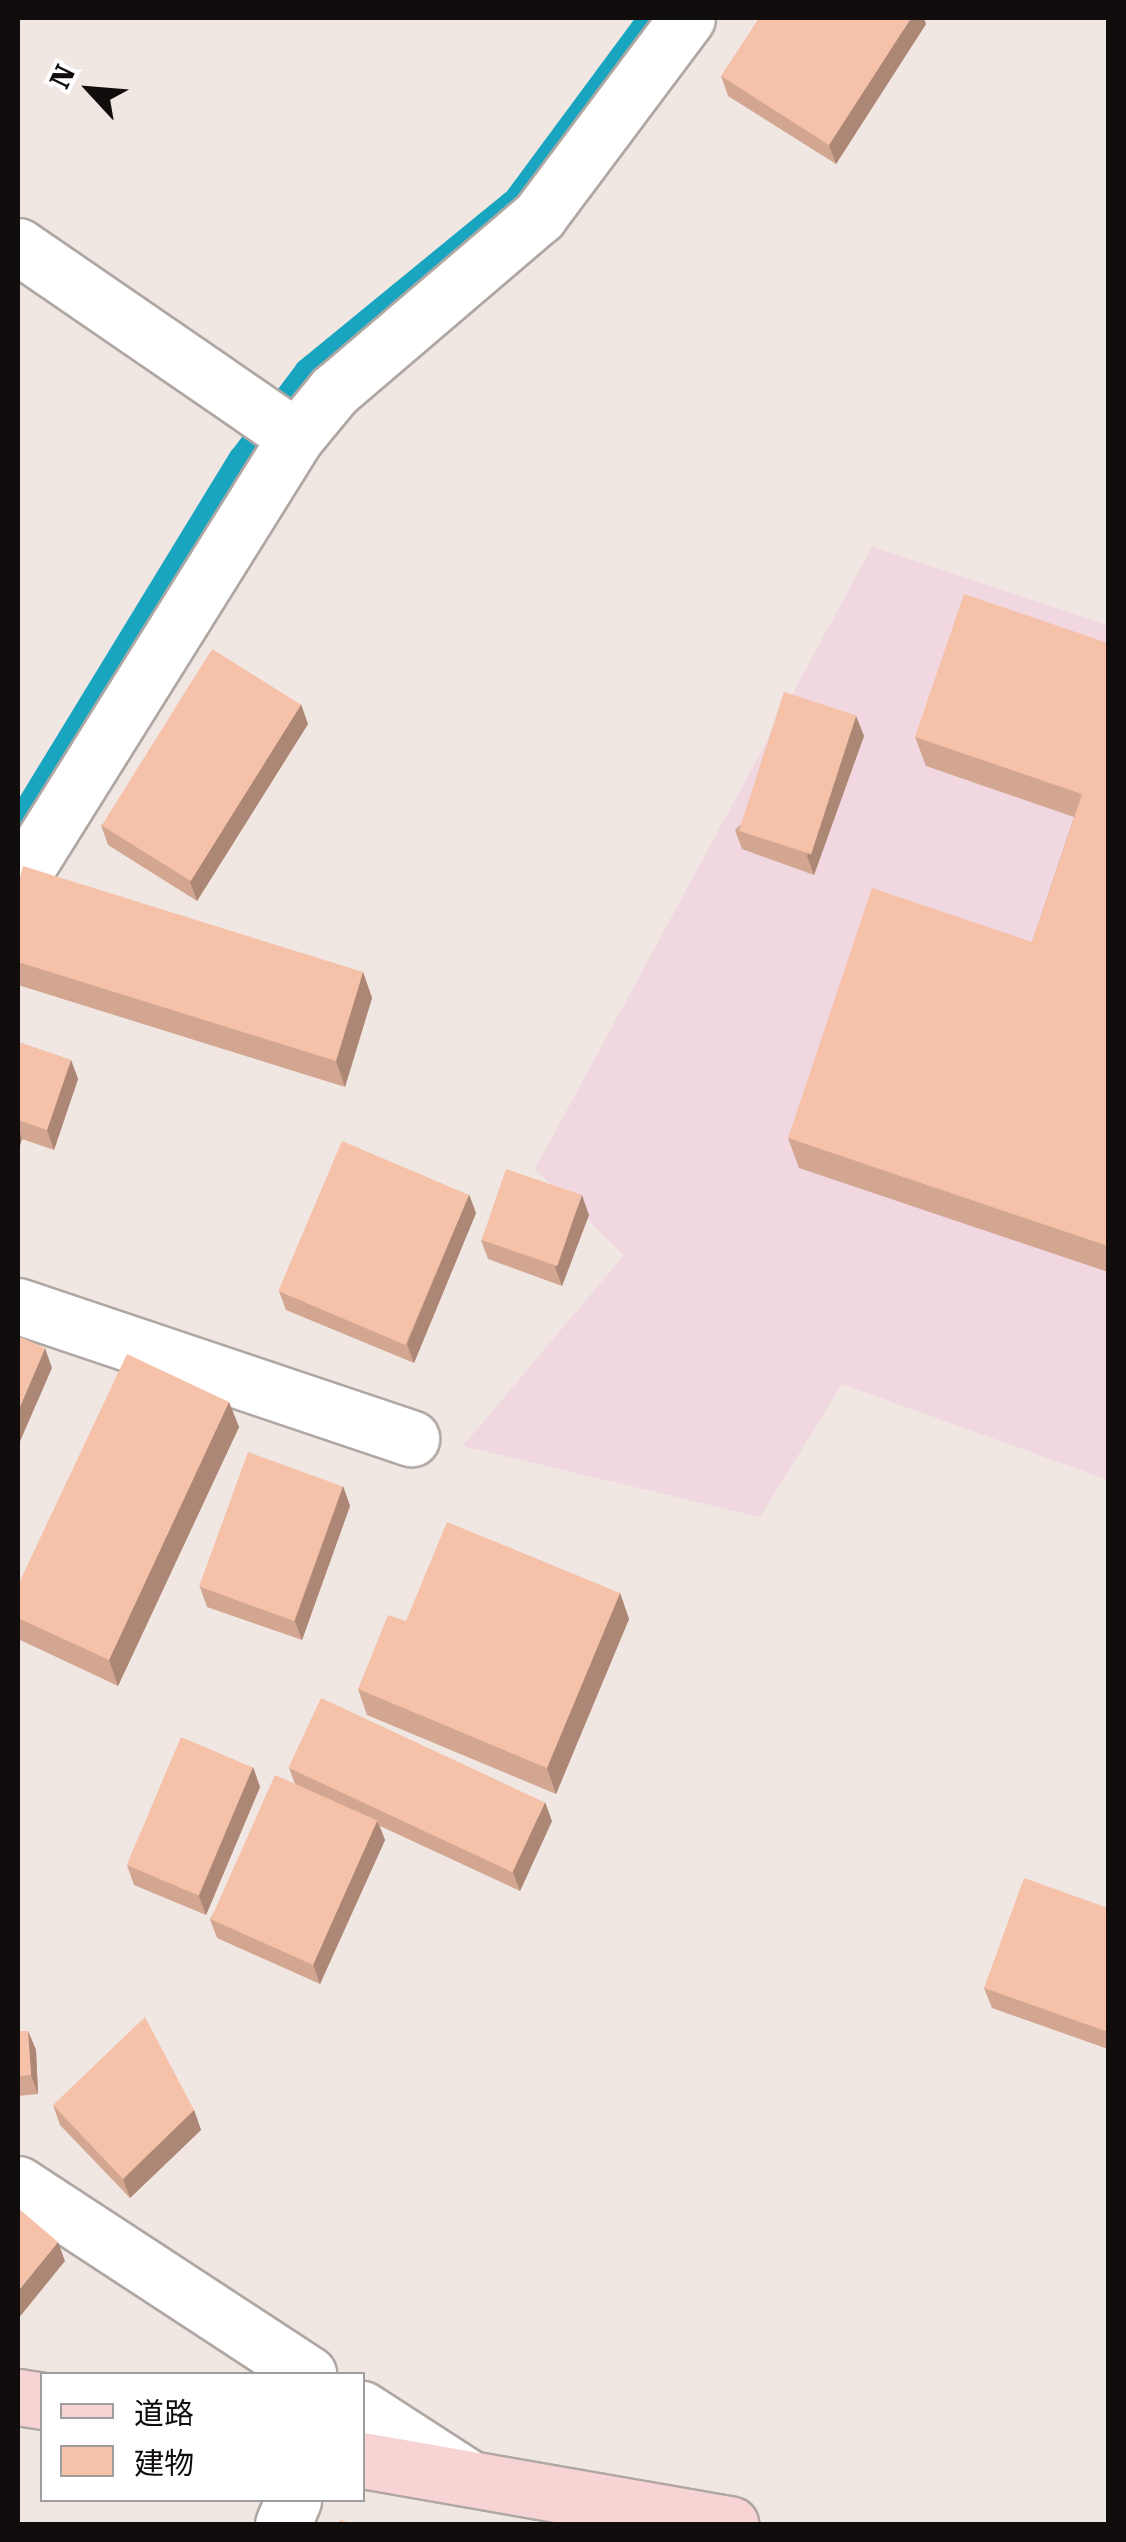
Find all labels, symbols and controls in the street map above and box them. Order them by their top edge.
north arrow [40,40,140,140]
text: N [43,60,82,94]
legend [40,2372,365,2502]
text: 道路 [134,2396,194,2431]
text: 建物 [134,2446,194,2481]

